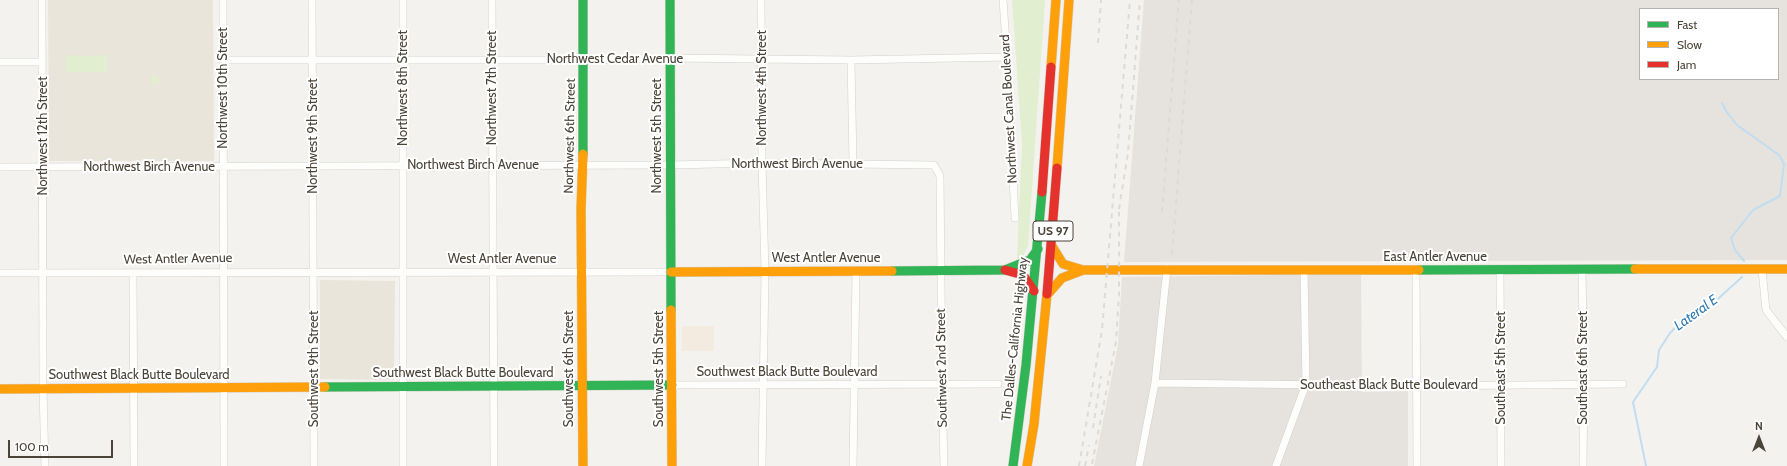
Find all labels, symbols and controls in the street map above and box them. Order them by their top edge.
legend [1639,8,1779,80]
text: Fast [1677,17,1697,32]
street label: Northwest 10th Street [215,27,231,149]
street label: Northwest 8th Street [395,30,411,146]
street label: Northwest 4th Street [754,30,770,146]
street label: Northwest 7th Street [484,31,500,145]
street label: Northwest Canal Boulevard [997,34,1021,184]
text: Slow [1677,37,1702,52]
street label: Northwest Cedar Avenue [547,51,683,67]
text: Jam [1677,57,1696,72]
street label: Northwest 12th Street [35,76,51,196]
street label: Northwest 9th Street [305,78,321,194]
street label: Northwest 6th Street [561,78,579,194]
street label: Northwest 5th Street [649,78,665,194]
street label: Northwest Birch Avenue [731,156,863,172]
street label: Northwest Birch Avenue [407,157,539,173]
street label: Northwest Birch Avenue [83,159,215,175]
road number: US 97 [1033,221,1073,241]
street label: East Antler Avenue [1383,249,1487,265]
street label: West Antler Avenue [124,250,232,268]
street label: West Antler Avenue [772,250,880,266]
street label: West Antler Avenue [448,251,556,267]
street label: The Dalles-California Highway [999,256,1031,422]
water label: Lateral E [1671,292,1721,334]
street label: Southwest 2nd Street [933,308,951,428]
street label: Southwest 9th Street [306,311,322,427]
street label: Southwest 6th Street [561,311,577,427]
street label: Southwest 5th Street [651,311,667,427]
street label: Southeast 5th Street [1493,311,1509,425]
street label: Southeast 6th Street [1575,311,1591,425]
street label: Southwest Black Butte Boulevard [696,364,878,380]
street label: Southwest Black Butte Boulevard [372,365,554,381]
street label: Southwest Black Butte Boulevard [48,367,230,383]
street label: Southeast Black Butte Boulevard [1300,377,1478,393]
north arrow [1739,418,1779,458]
text: N [1755,419,1763,433]
scale bar [10,432,115,458]
text: 100 m [15,439,49,454]

